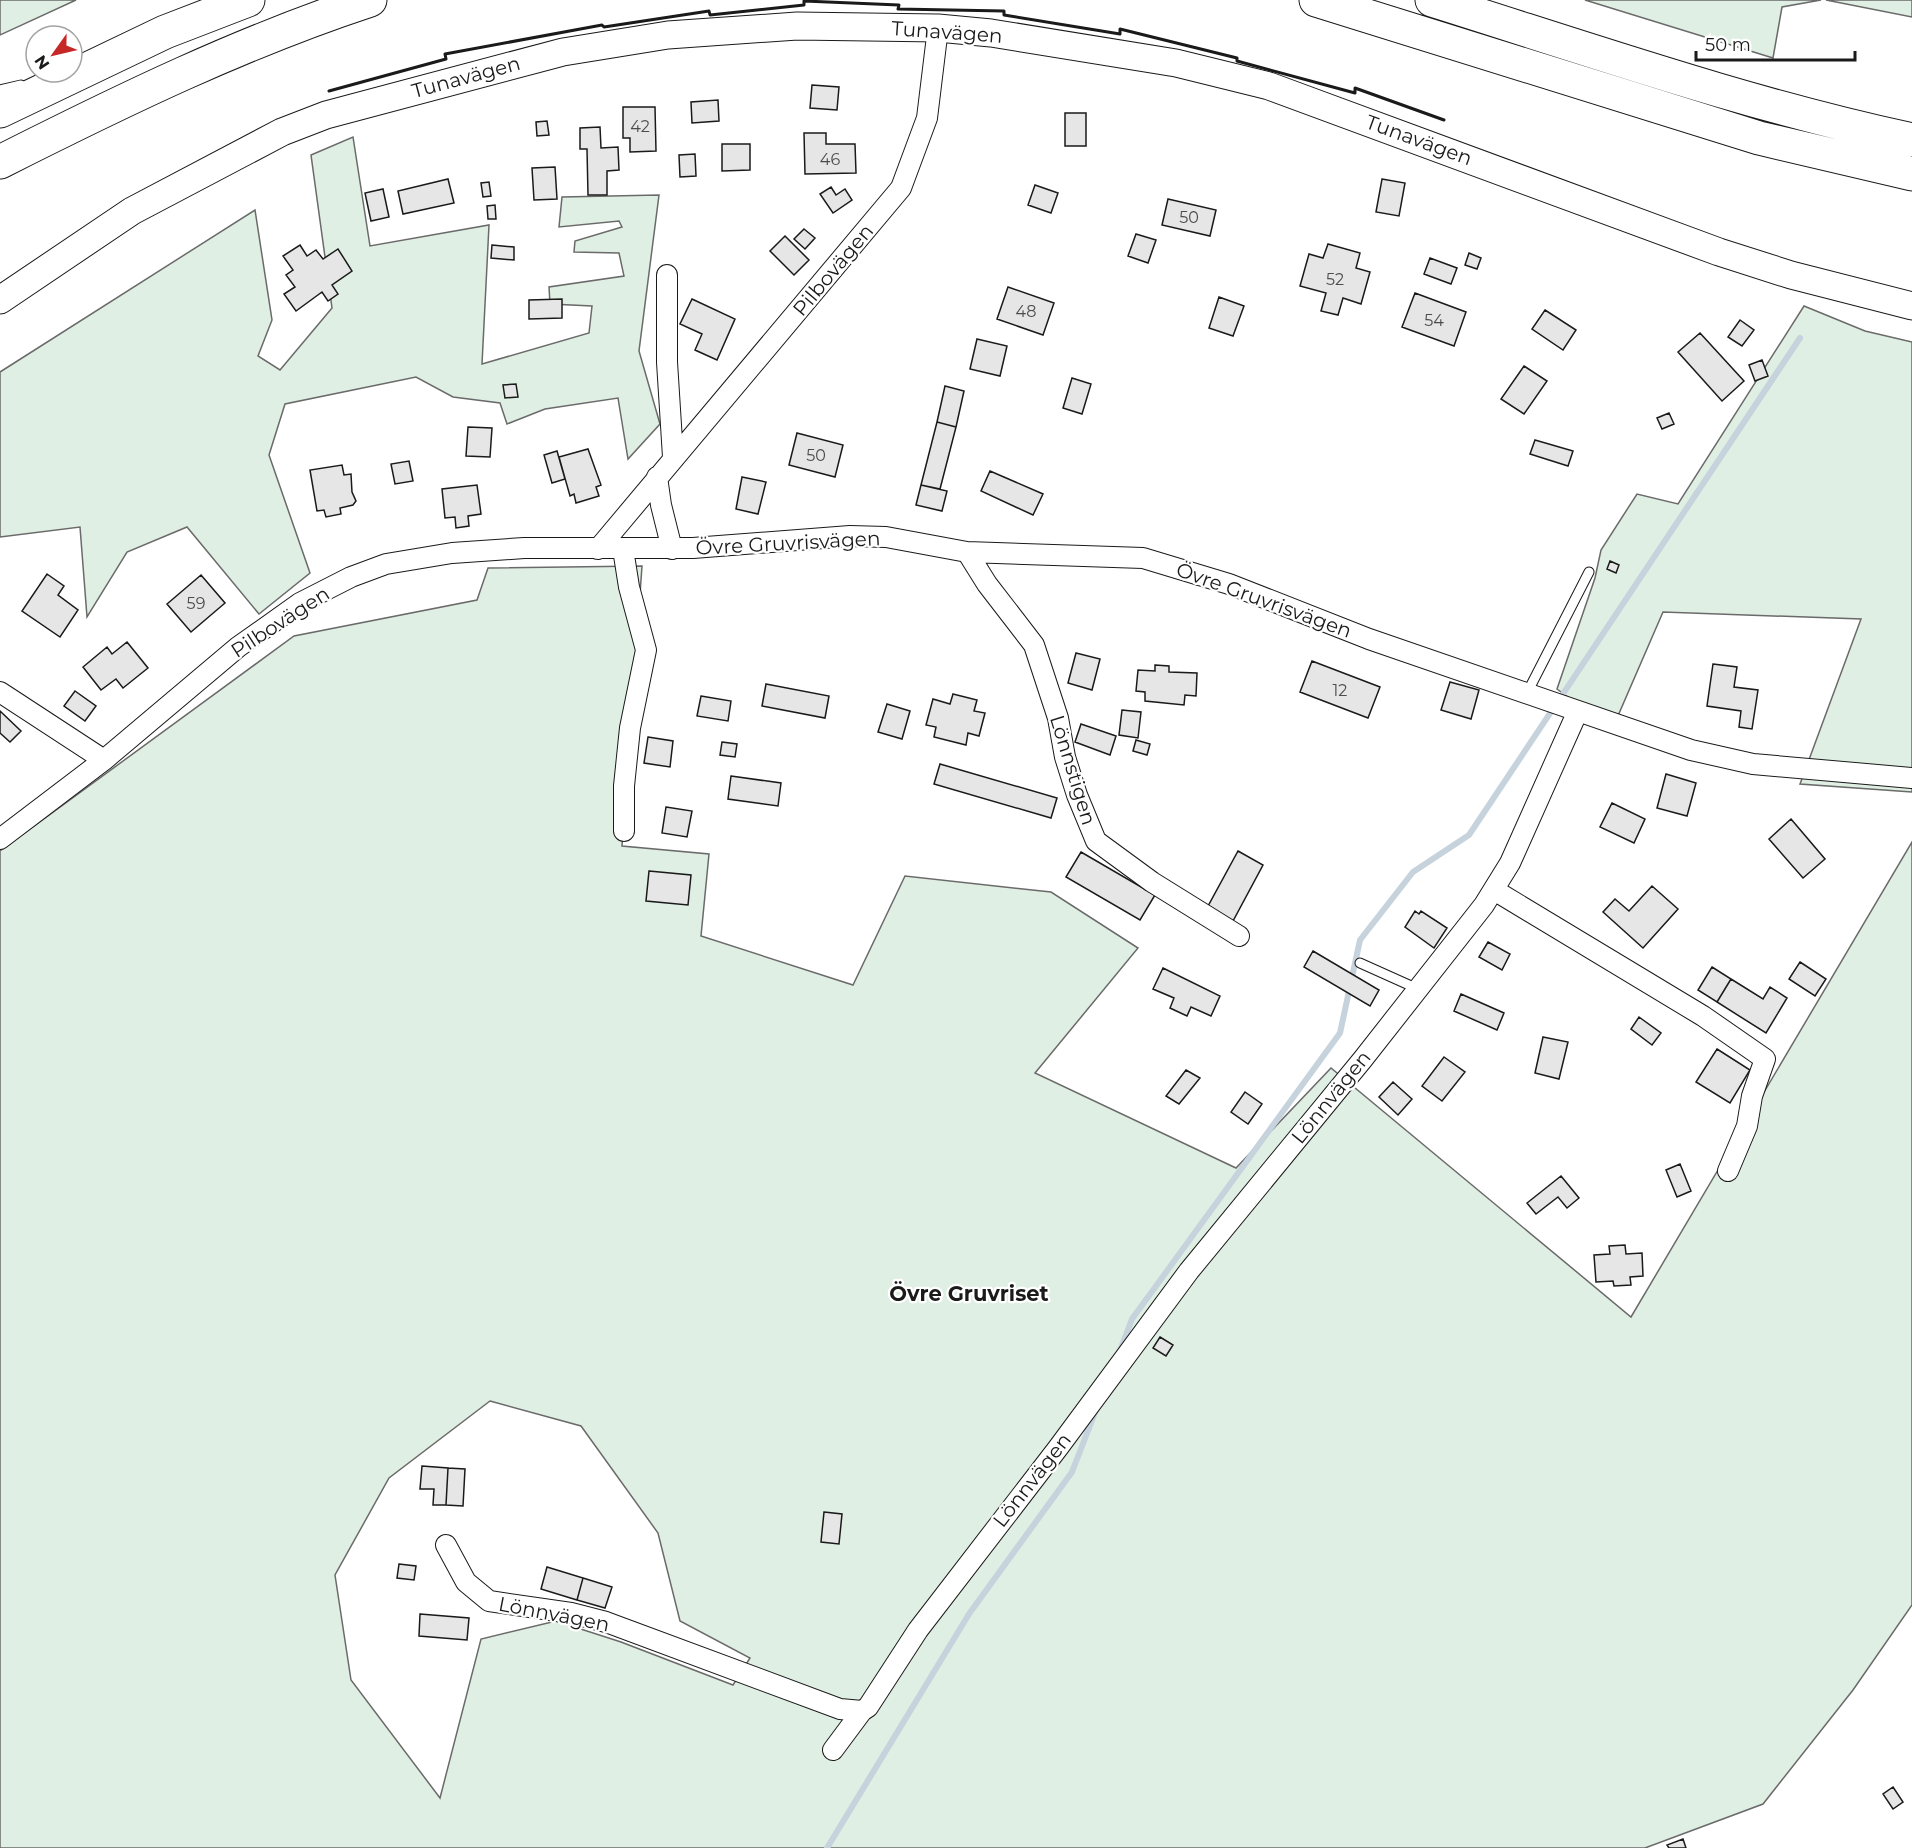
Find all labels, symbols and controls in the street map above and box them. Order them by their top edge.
street label: Tunavägen [891,16,1003,48]
north arrow [24,24,84,84]
scale bar [1696,24,1855,62]
text: 50 m [1705,34,1751,56]
text: N [30,51,53,73]
street label: Tunavägen [409,51,523,103]
street label: Tunavägen [1363,110,1475,170]
house number: 42 [630,117,650,136]
house number: 46 [820,150,840,169]
house number: 50 [1179,208,1199,227]
street label: Pilbovägen [788,219,878,321]
house number: 52 [1326,270,1344,289]
house number: 48 [1016,302,1036,321]
house number: 54 [1424,311,1444,330]
house number: 50 [806,446,826,465]
street label: Övre Gruvrisvägen [695,526,881,560]
street label: Övre Gruvrisvägen [1173,557,1355,643]
street label: Pilbovägen [226,581,334,663]
house number: 59 [187,594,205,613]
house number: 12 [1333,681,1347,700]
street label: Lönnstigen [1045,712,1101,828]
street label: Lönnvägen [1286,1046,1376,1148]
district label: Övre Gruvriset [889,1280,1049,1306]
street label: Lönnvägen [988,1428,1076,1532]
street label: Lönnvägen [496,1591,612,1637]

